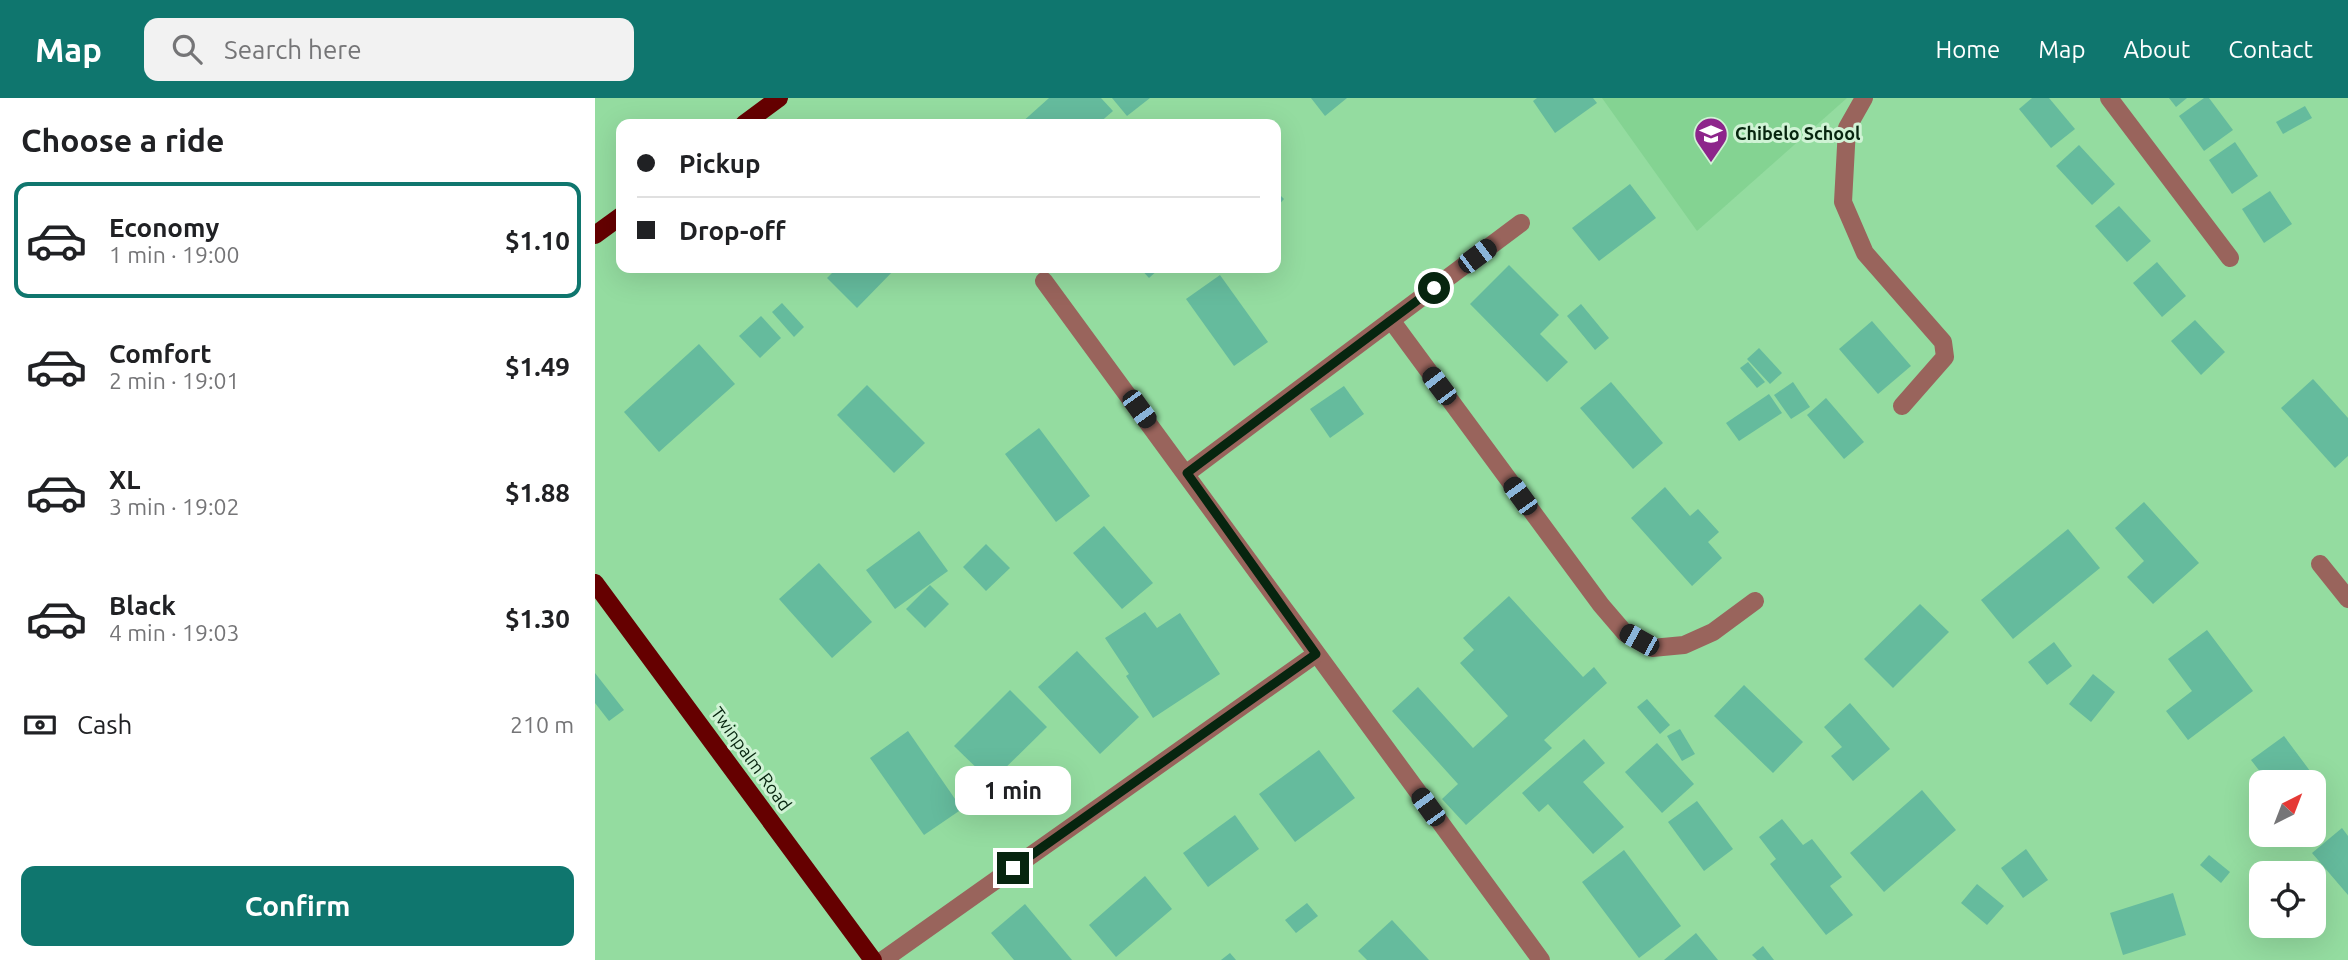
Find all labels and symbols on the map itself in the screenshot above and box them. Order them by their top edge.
school or university icon: Chibelo School [1692,115,1730,164]
place label: Chibelo School [1735,123,1861,143]
car [1454,235,1501,277]
route start [1418,272,1450,304]
car [1418,363,1461,409]
car [1119,386,1160,432]
car [1500,473,1541,519]
car [1616,621,1663,659]
street label: Twinpalm Road [708,703,796,814]
callout: 1 min [955,766,1071,816]
north arrow [2249,770,2326,847]
car [1408,784,1449,830]
route end [997,852,1029,884]

